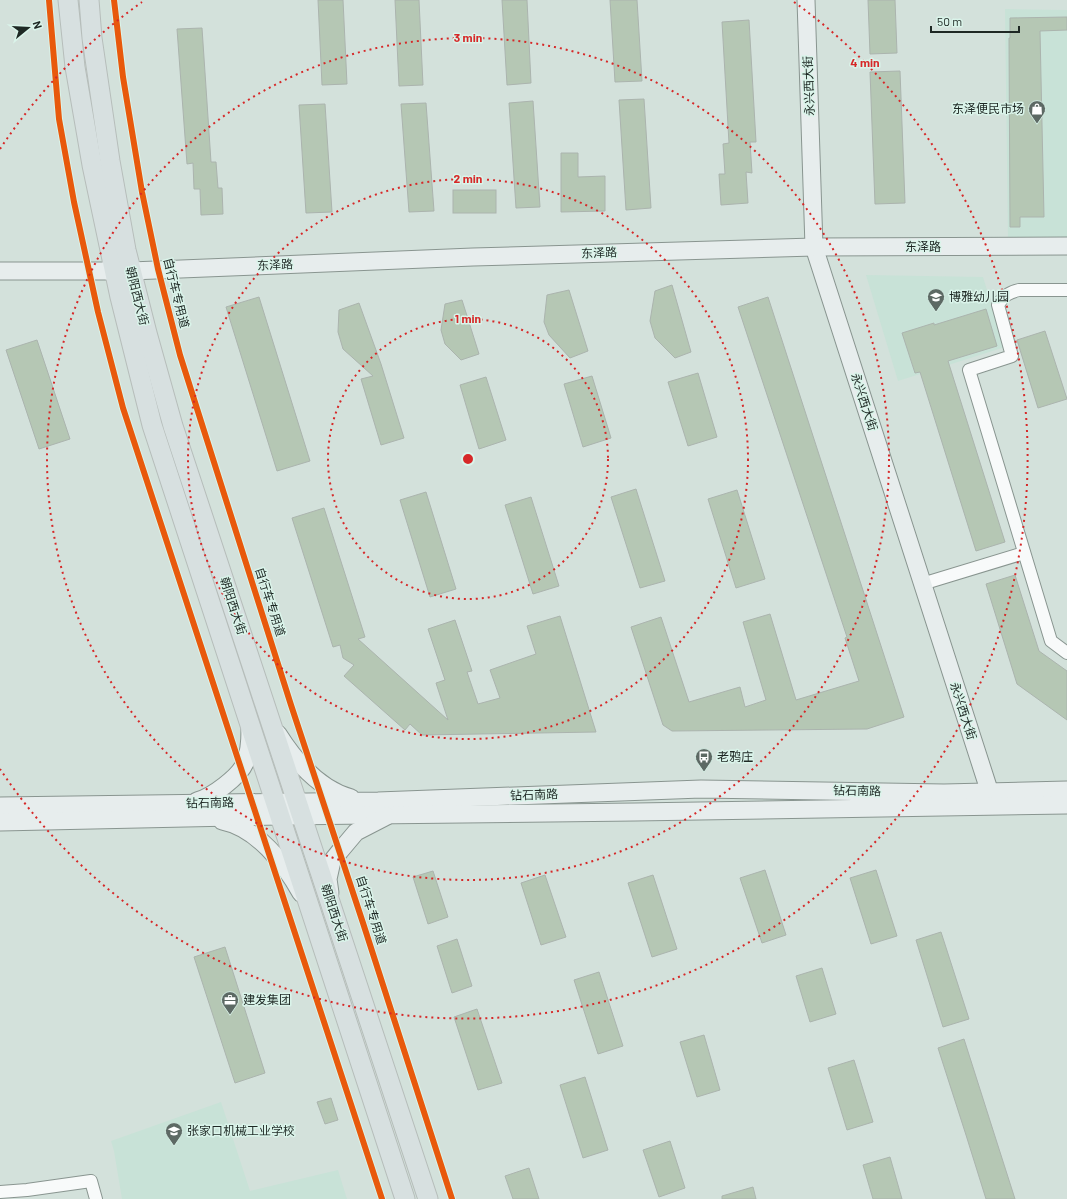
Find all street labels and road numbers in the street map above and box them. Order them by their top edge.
street label: 永兴西大街 [800,56,816,116]
street label: 东泽路 [905,239,941,253]
street label: 东泽路 [581,244,617,260]
street label: 自行车专用道 [161,256,192,329]
street label: 东泽路 [257,256,293,272]
street label: 朝阳西大街 [124,265,152,327]
street label: 永兴西大街 [849,371,881,432]
street label: 自行车专用道 [253,565,289,638]
street label: 朝阳西大街 [218,575,250,636]
street label: 永兴西大街 [948,680,980,741]
street label: 钻石南路 [833,783,881,797]
street label: 钻石南路 [510,786,558,802]
street label: 钻石南路 [186,795,234,809]
street label: 自行车专用道 [354,873,390,946]
street label: 朝阳西大街 [319,882,351,943]

